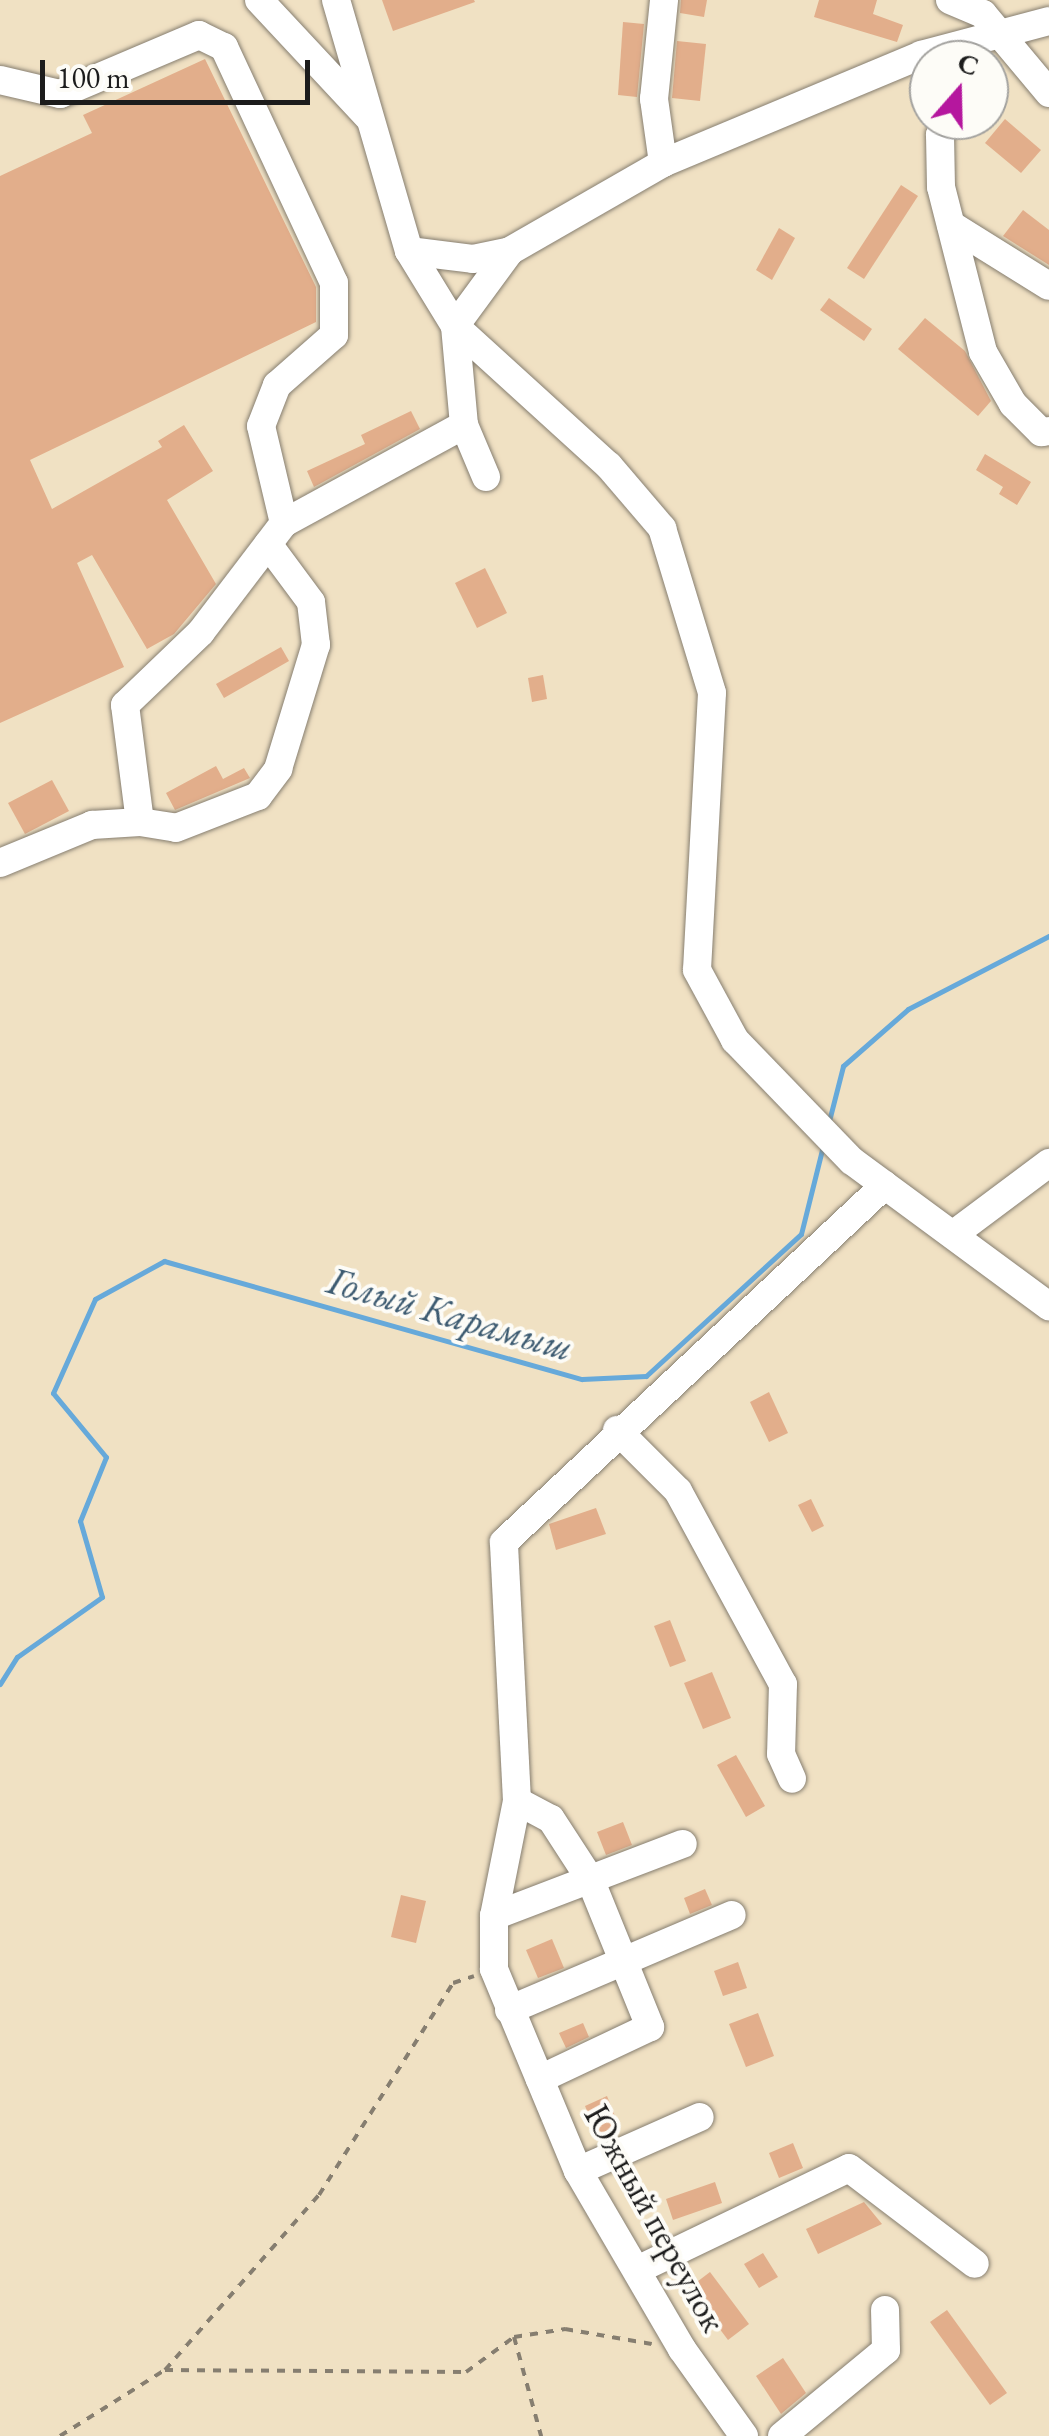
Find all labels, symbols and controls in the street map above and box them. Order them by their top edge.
scale bar [45,40,315,102]
north arrow [909,40,1009,140]
text: С [953,43,984,84]
text: 100 m [57,58,130,97]
water label: Голый Карамыш [322,1256,578,1370]
street label: Южный переулок [575,2097,735,2339]

